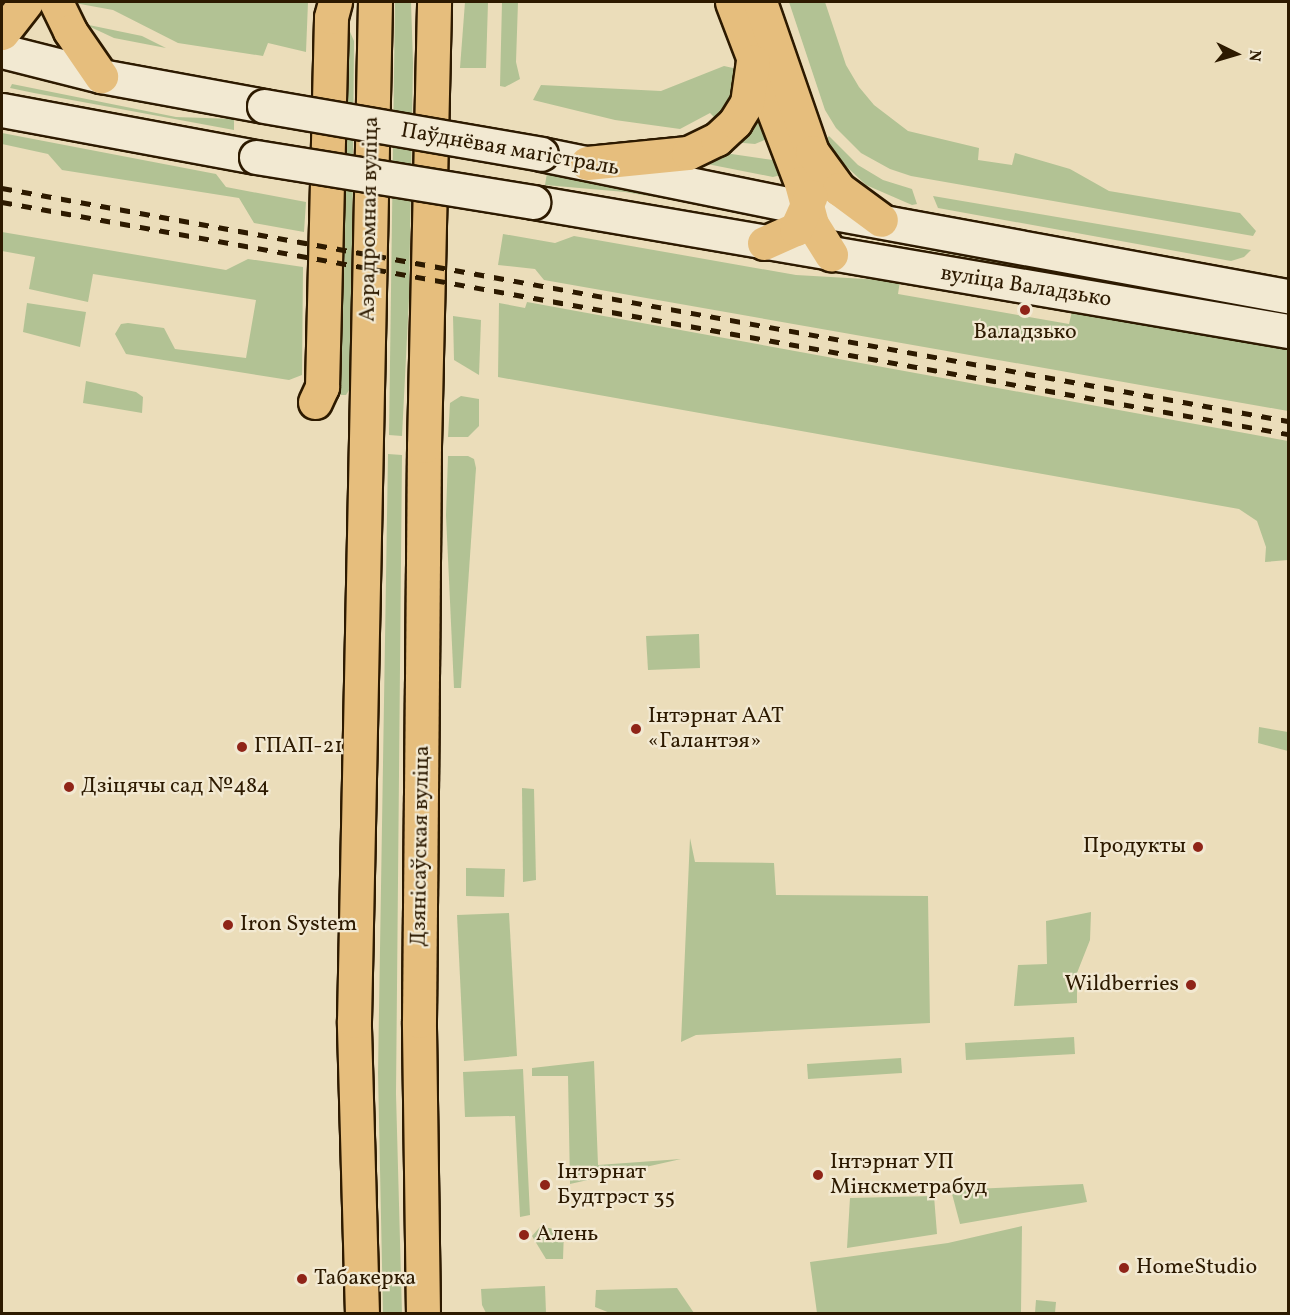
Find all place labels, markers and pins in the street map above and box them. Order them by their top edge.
marker: Валадзько [1018,303,1032,317]
place label: Валадзько [973,320,1077,346]
place label: Інтэрнат ААТ «Галантэя» [648,703,784,754]
marker: Інтэрнат ААТ «Галантэя» [629,722,643,736]
place label: ГПАП-21 [254,734,343,760]
marker: ГПАП-21 [235,740,249,754]
place label: Дзіцячы сад №484 [81,774,270,800]
marker: Дзіцячы сад №484 [62,780,76,794]
place label: Продукты [1083,834,1186,860]
marker: Продукты [1191,840,1205,854]
place label: Iron System [240,912,357,938]
marker: Iron System [221,918,235,932]
place label: Wildberries [1065,972,1179,998]
marker: Wildberries [1184,978,1198,992]
place label: Інтэрнат УП Мінскметрабуд [830,1149,987,1200]
place label: Інтэрнат Будтрэст 35 [557,1159,675,1210]
marker: Інтэрнат УП Мінскметрабуд [811,1168,825,1182]
marker: Інтэрнат Будтрэст 35 [538,1178,552,1192]
place label: Алень [536,1222,598,1248]
marker: Алень [517,1228,531,1242]
place label: HomeStudio [1136,1255,1257,1281]
marker: HomeStudio [1117,1261,1131,1275]
place label: Табакерка [314,1266,416,1292]
marker: Табакерка [295,1272,309,1286]

